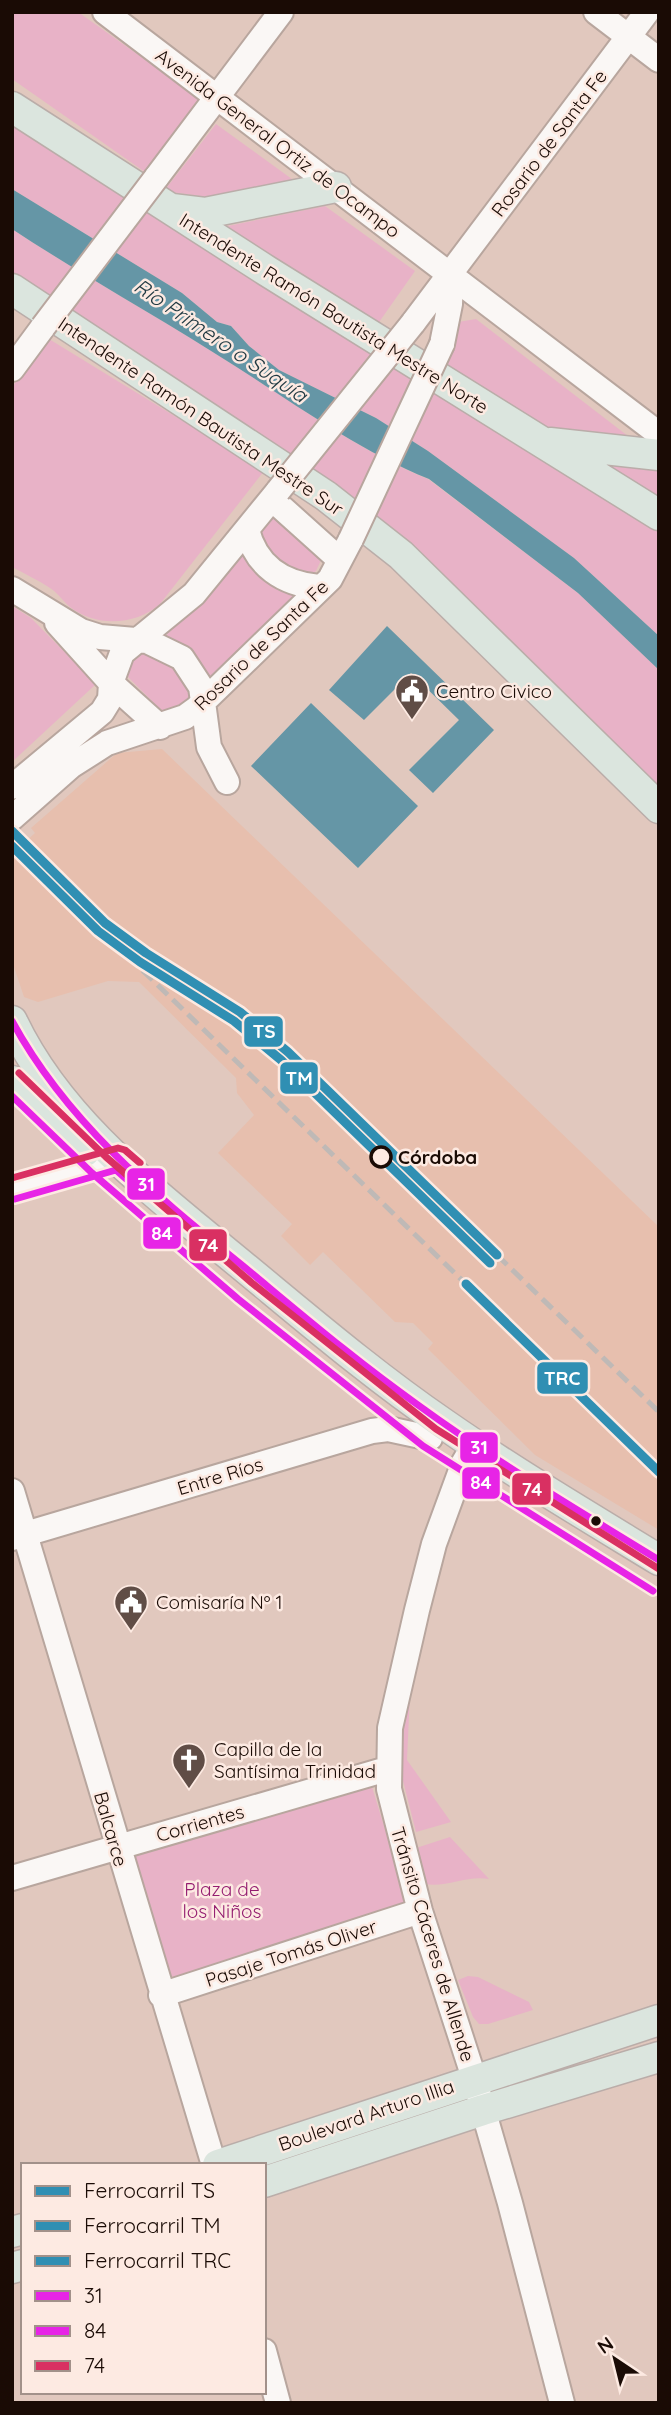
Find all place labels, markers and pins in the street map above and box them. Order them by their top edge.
public building icon: Centro Civico [393,672,431,721]
place label: Centro Civico [436,679,552,703]
place label: Córdoba [398,1145,477,1169]
marker: Córdoba [370,1146,392,1168]
unlabelled marker [589,1514,603,1528]
public building icon: Comisaría Nº 1 [112,1583,150,1632]
place label: Comisaría Nº 1 [156,1590,283,1614]
place label: Capilla de la Santísima Trinidad [214,1737,376,1783]
church icon: Capilla de la Santísima Trinidad [170,1741,208,1790]

